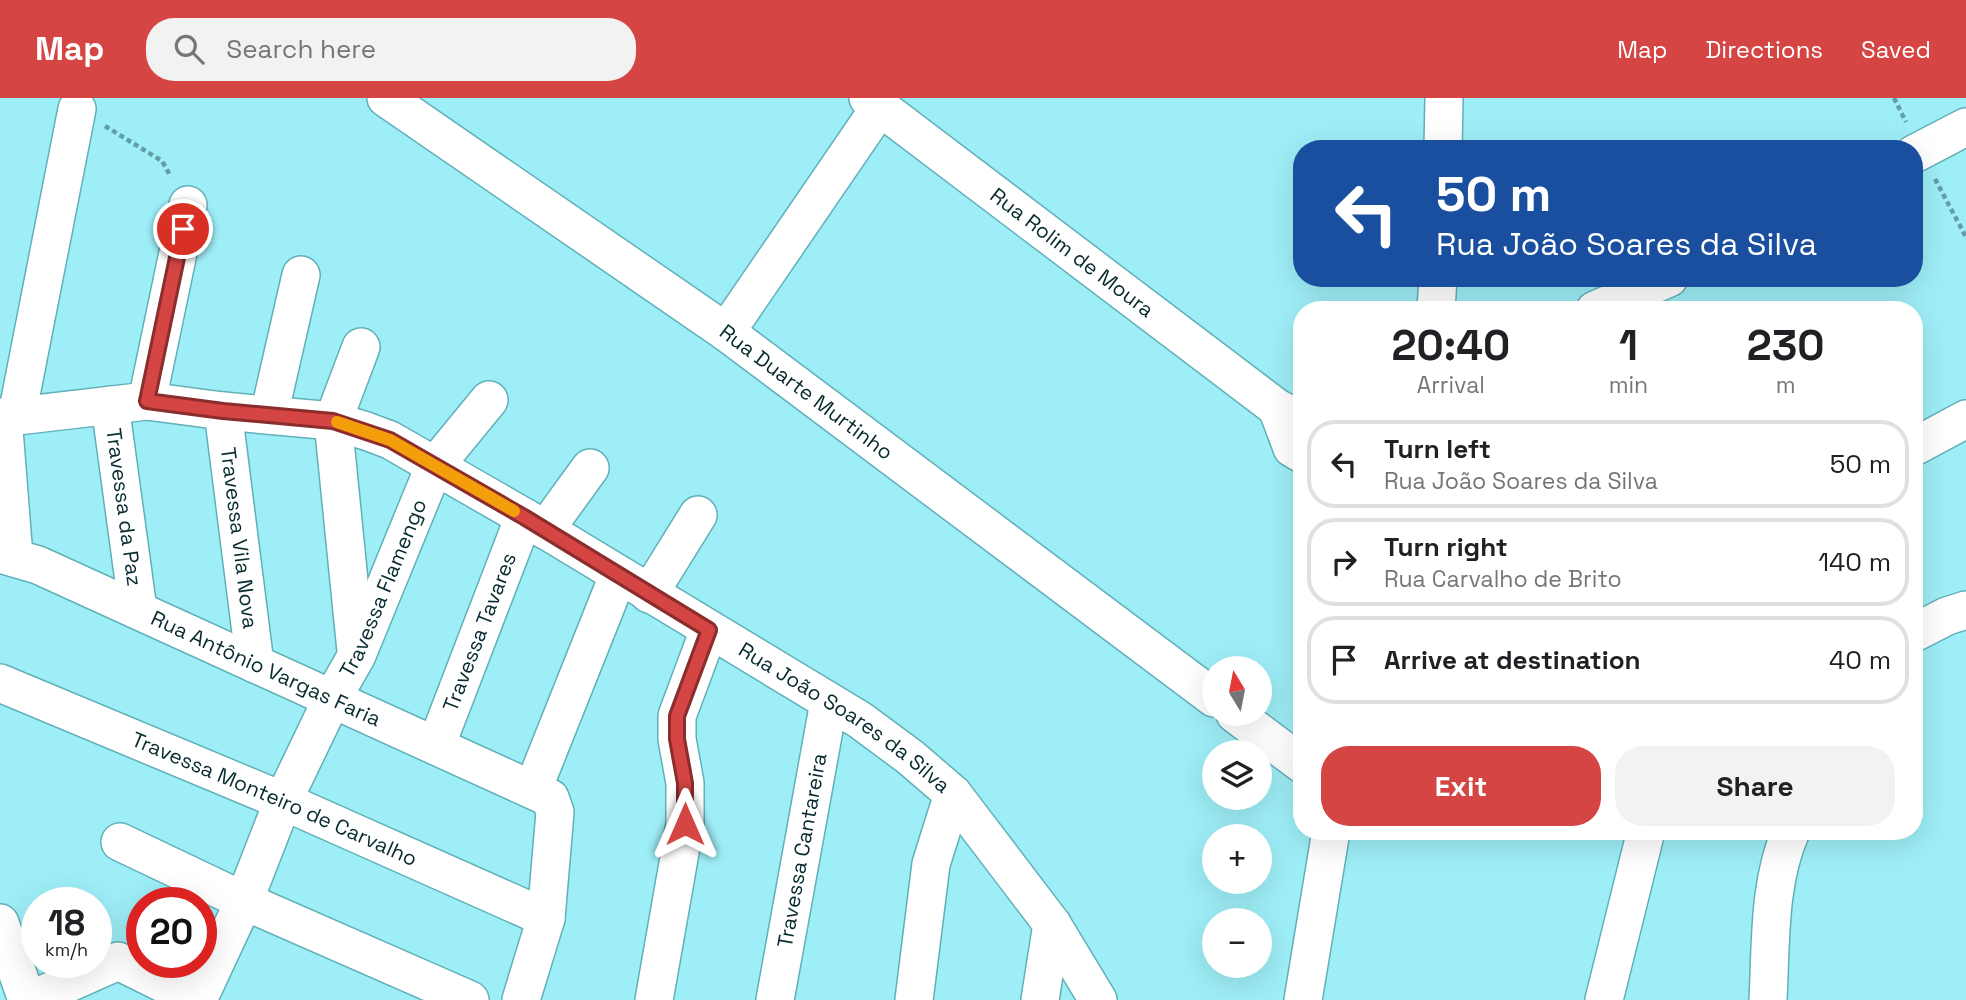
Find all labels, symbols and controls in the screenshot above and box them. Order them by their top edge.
search box [146,18,636,81]
text: Map [35,28,104,70]
icon: search [170,30,208,68]
text: Search here [226,32,376,66]
text: Map [1617,34,1667,65]
text: Directions [1705,34,1823,65]
text: Saved [1861,34,1931,65]
text: 50 m [1436,163,1551,225]
icon: left [1321,168,1412,259]
street label: Rua Rolim de Moura [985,181,1160,323]
pin [153,199,213,259]
icon: arrive [164,210,202,248]
text: Rua João Soares da Silva [1436,224,1817,264]
street label: Rua Duarte Murtinho [714,318,899,466]
text: 20:40 [1392,319,1510,372]
text: 1 [1619,319,1638,372]
text: 230 [1747,319,1824,372]
text: Arrival [1417,370,1485,400]
text: min [1609,370,1648,400]
text: m [1776,370,1795,400]
street label: Travessa da Paz [100,426,149,588]
text: Turn left [1384,432,1491,466]
icon: left [1325,445,1363,483]
street label: Travessa Vila Nova [215,446,264,630]
text: 50 m [1830,447,1891,481]
text: Rua João Soares da Silva [1384,466,1658,496]
street label: Travessa Flamengo [333,495,432,682]
text: Turn right [1384,530,1508,564]
icon: right [1325,543,1363,581]
text: 140 m [1818,545,1891,579]
street label: Travessa Tavares [436,549,522,715]
text: Rua Carvalho de Brito [1384,564,1622,594]
street label: Rua Antônio Vargas Faria [147,604,385,732]
street label: Rua João Soares da Silva [734,636,956,799]
icon: arrive [1325,641,1363,679]
text: Arrive at destination [1384,643,1641,677]
text: 40 m [1829,643,1891,677]
north arrow [1202,656,1272,726]
map controls [1202,656,1272,978]
street label: Travessa Monteiro de Carvalho [128,725,422,872]
button: layers [1202,740,1272,810]
button: Exit [1321,746,1601,826]
button: Share [1615,746,1895,826]
street label: Travessa Cantareira [771,751,832,950]
position arrow [648,787,722,861]
button: + [1202,824,1272,894]
speed limit sign: 20 [126,887,217,978]
text: 18 [48,901,85,945]
button: − [1202,908,1272,978]
text: km/h [45,938,88,961]

